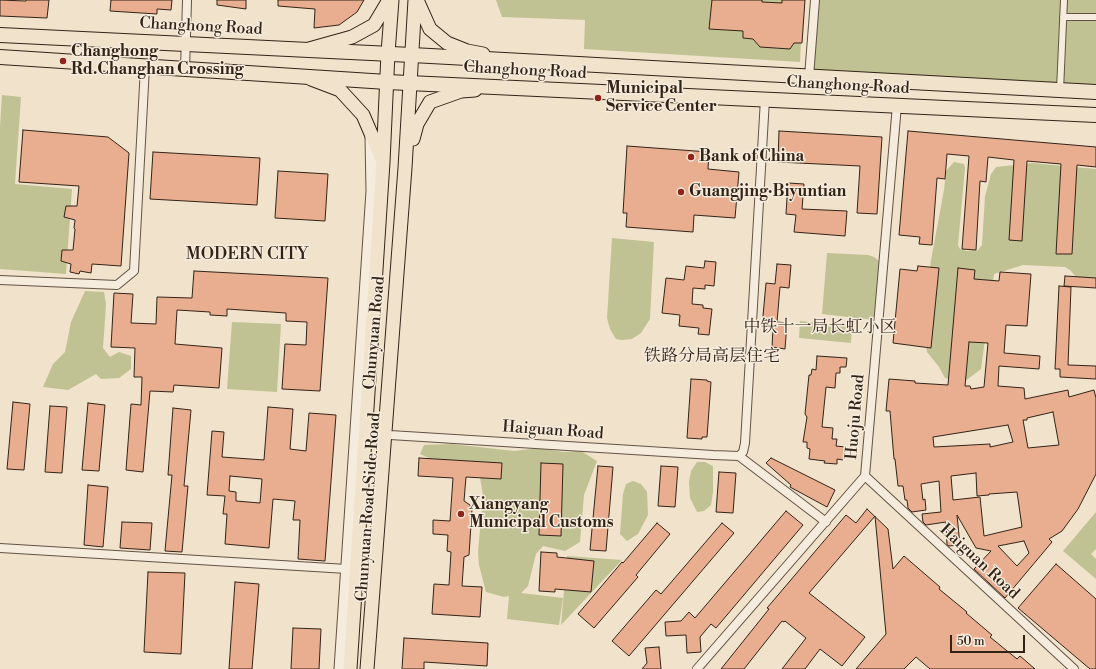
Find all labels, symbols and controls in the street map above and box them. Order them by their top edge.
street label: Changhong Road [139,14,263,40]
place label: Changhong Rd.Changhan Crossing [71,42,244,80]
marker: Changhong Rd.Changhan Crossing [58,56,68,66]
street label: Changhong Road [463,58,587,84]
street label: Changhong Road [786,73,910,99]
place label: Municipal Service Center [606,79,717,117]
marker: Municipal Service Center [593,93,603,103]
place label: Bank of China [699,147,804,167]
marker: Bank of China [686,152,696,162]
place label: Guangjing·Biyuntian [689,182,846,202]
marker: Guangjing·Biyuntian [676,187,686,197]
district label: MODERN CITY [180,245,314,265]
street label: Chunyuan Road [360,275,390,391]
district label: 中铁十一局长虹小区 [744,318,896,338]
district label: 铁路分局高层住宅 [644,347,780,367]
street label: Huoju Road [843,373,869,461]
street label: Chunyuan Road Side Road [353,412,385,602]
street label: Haiguan Road [502,418,604,444]
place label: Xiangyang Municipal Customs [469,495,614,533]
marker: Xiangyang Municipal Customs [456,509,466,519]
street label: Haiguan Road [935,520,1023,604]
scale bar [952,627,1027,653]
text: 50 m [957,634,985,649]

